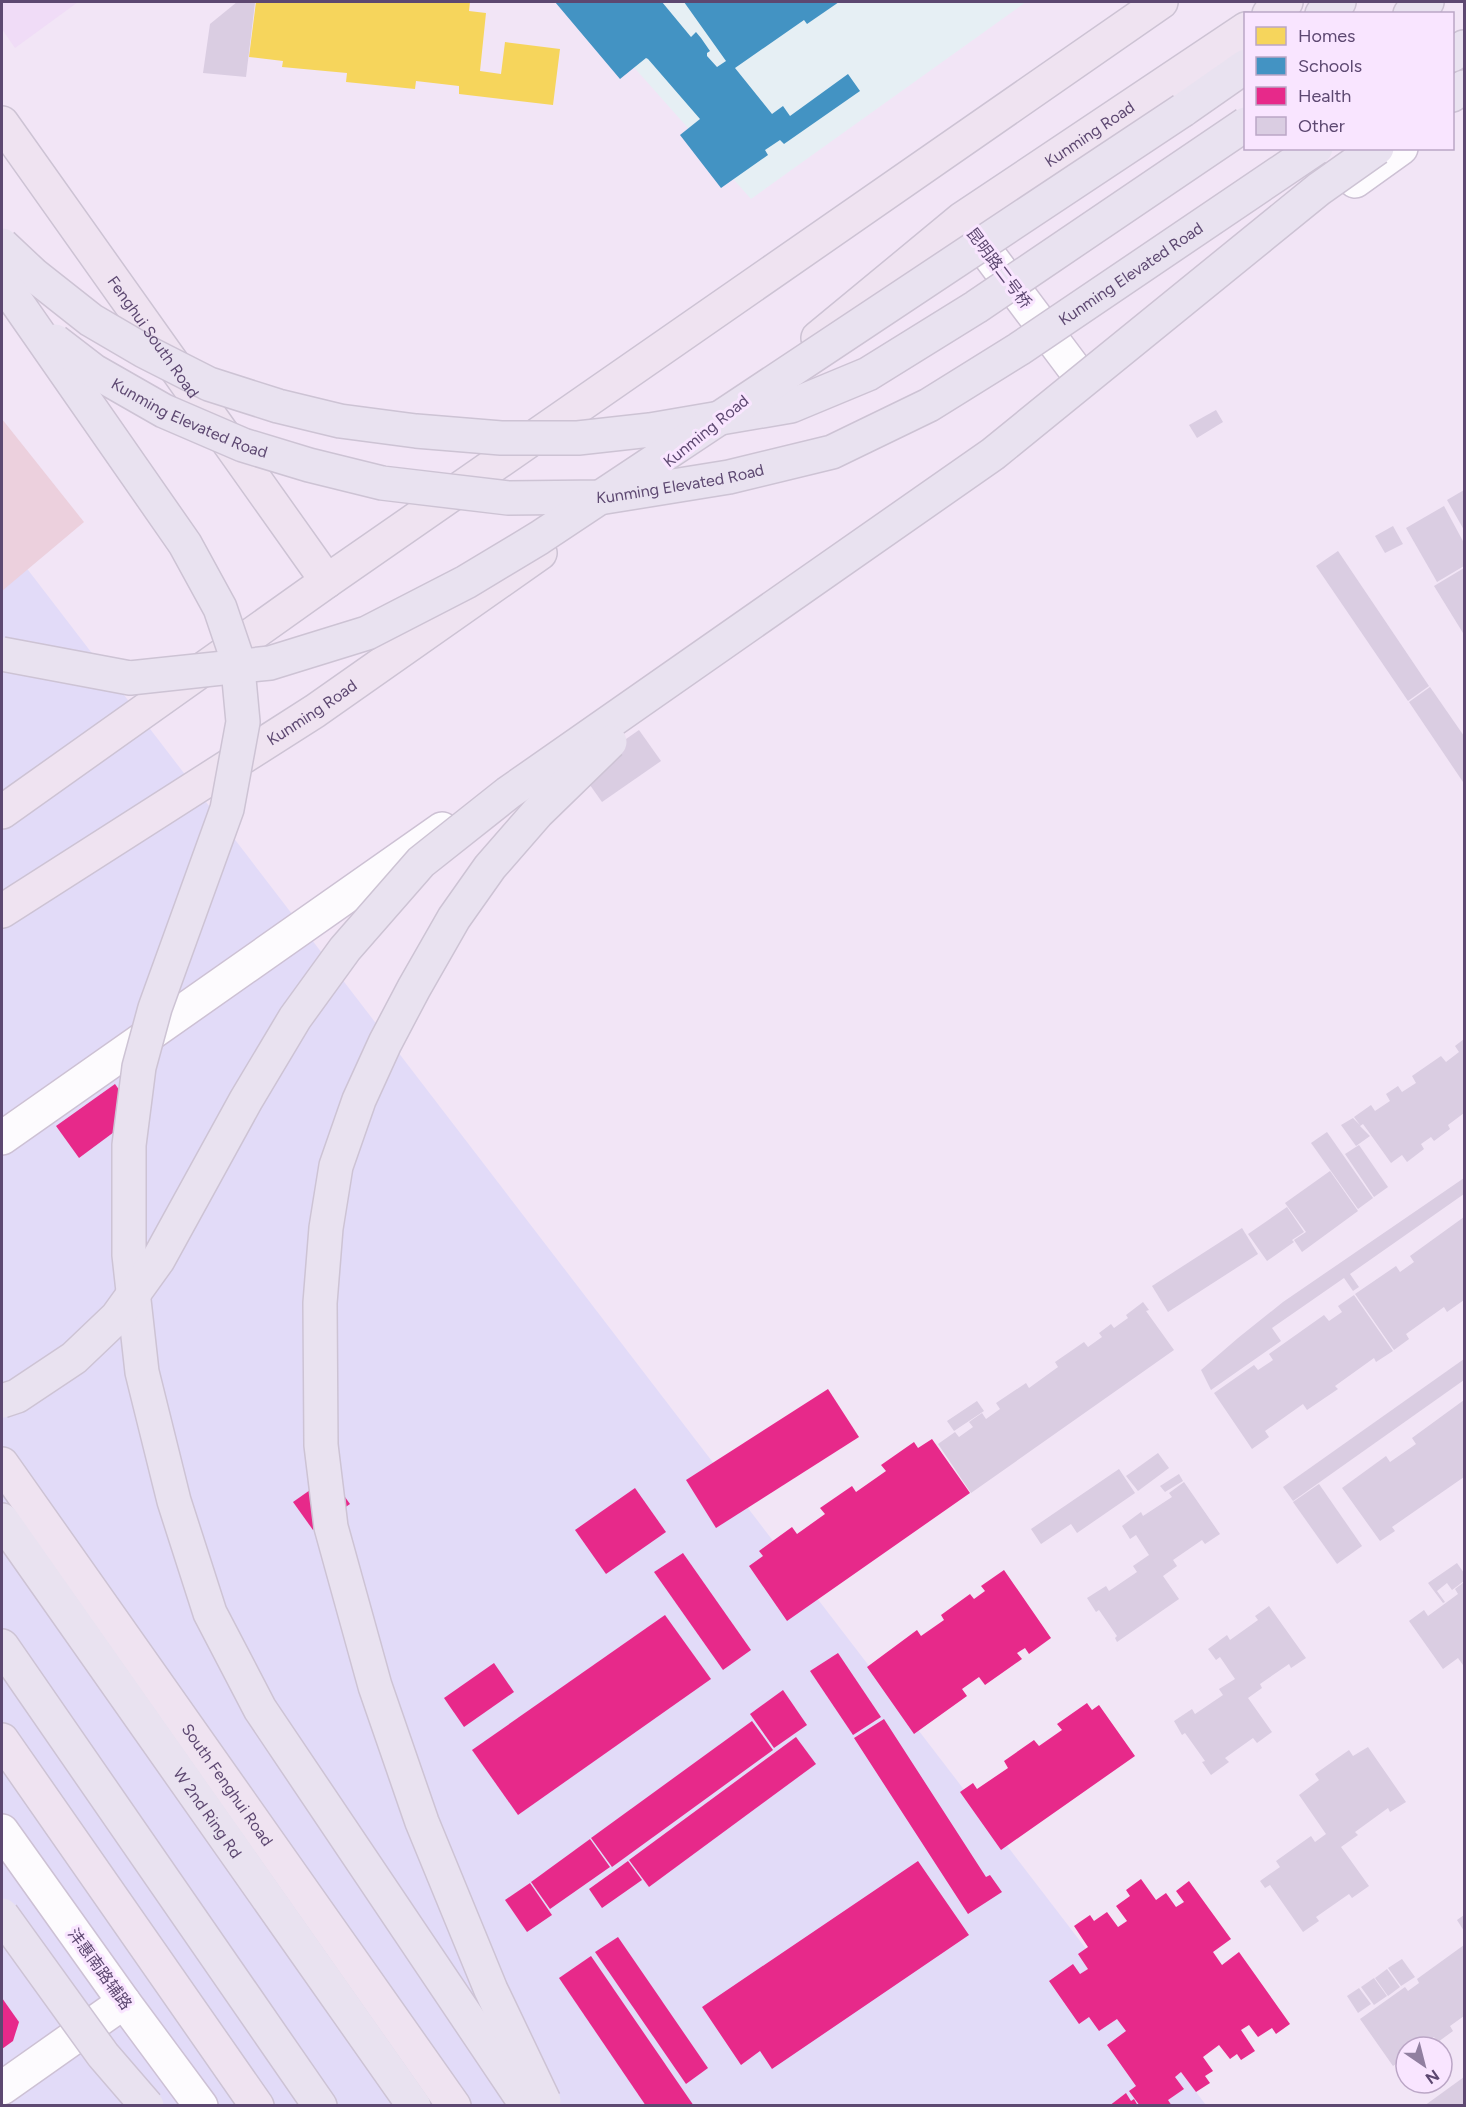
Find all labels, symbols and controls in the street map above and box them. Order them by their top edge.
legend [1244,12,1454,150]
text: Homes [1298,25,1356,47]
text: Schools [1298,55,1362,77]
text: Health [1298,85,1351,107]
street label: Kunming Road [1041,97,1138,171]
text: Other [1298,115,1345,137]
street label: Kunming Elevated Road [1055,218,1206,329]
street label: 昆明路二号桥 [963,224,1035,312]
street label: Fenghui South Road [104,272,203,401]
street label: Kunming Elevated Road [108,374,270,461]
street label: Kunming Road [660,391,752,471]
street label: Kunming Elevated Road [596,459,766,507]
street label: Kunming Road [263,675,360,749]
street label: South Fenghui Road [178,1720,277,1849]
street label: W 2nd Ring Rd [170,1764,246,1862]
street label: 沣惠南路辅路 [64,1925,136,2013]
north arrow [1394,2035,1454,2095]
text: N [1422,2066,1443,2088]

